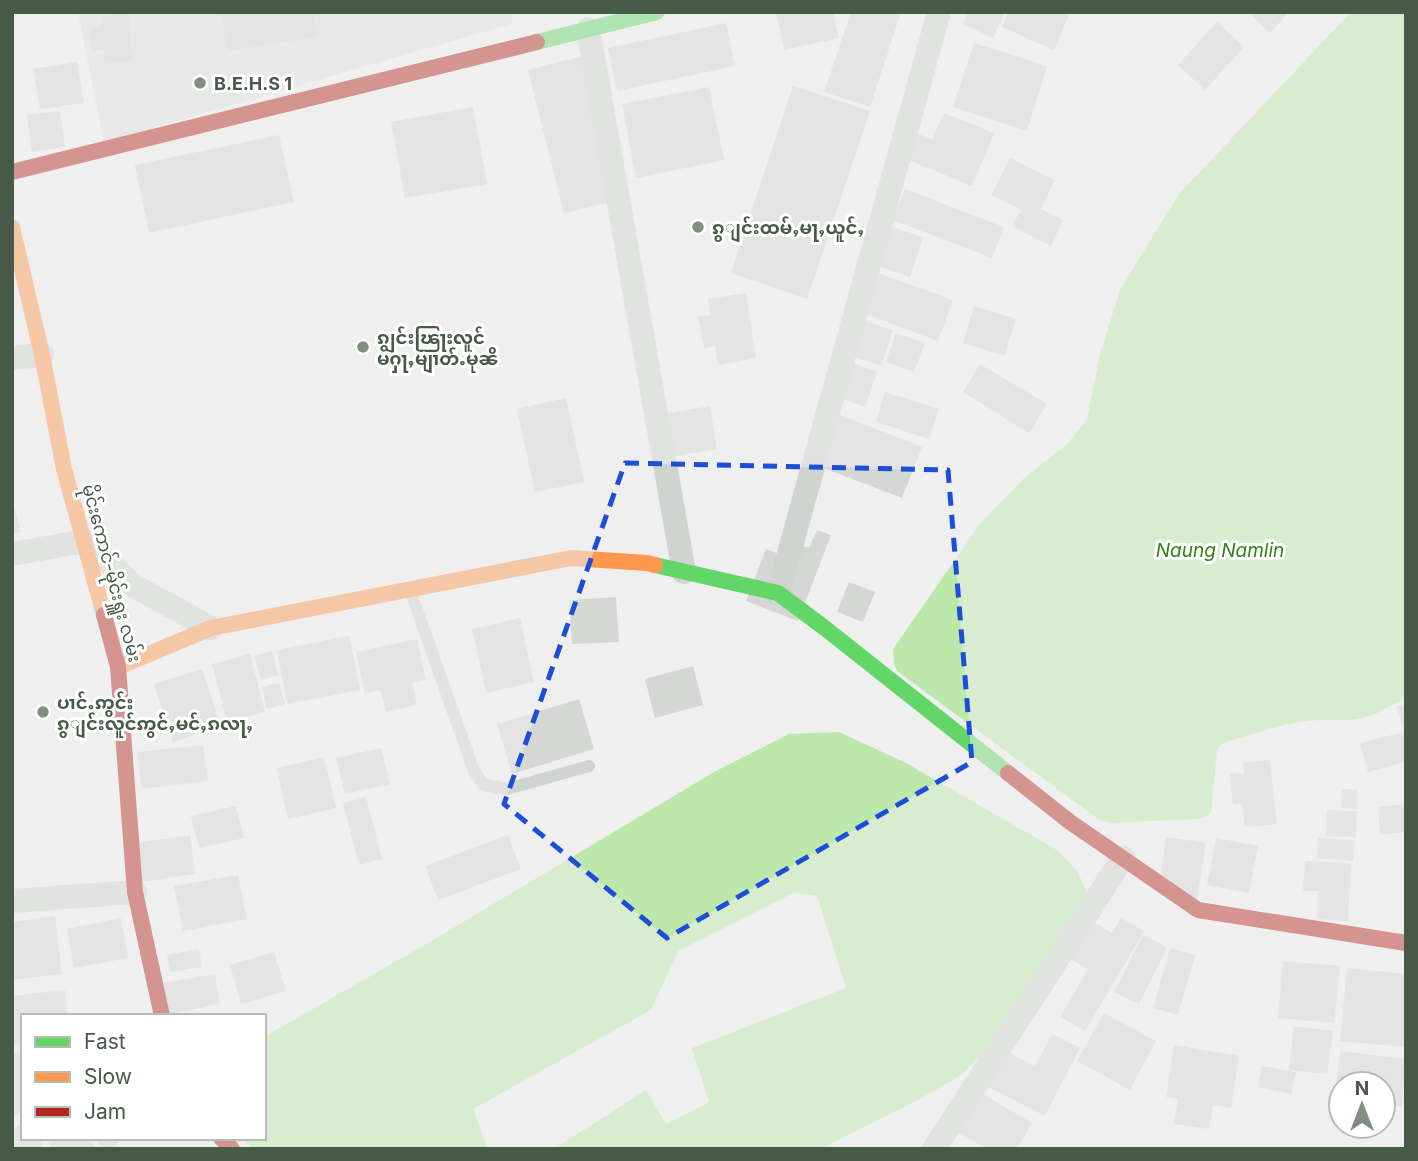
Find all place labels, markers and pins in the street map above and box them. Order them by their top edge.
place label: B.E.H.S 1 [214,73,292,94]
marker: B.E.H.S 1 [192,75,208,91]
place label: ၵွျင်းထမ်ႇမႃႇယူင်ႇ [712,216,865,243]
marker: ၵွျင်းထမ်ႇမႃႇယူင်ႇ [690,219,706,235]
place label: ၵျွင်းၽြႃးလူင် မႁႃႇမျၢတ်ႉမုၼိ [377,326,499,374]
marker: ၵျွင်းၽြႃးလူင် မႁႃႇမျၢတ်ႉမုၼိ [355,339,371,355]
place label: ပၢင်ႇဢွင်ႈ ၵွျင်းလူင်ဢွင်ႇမင်ႇၵလႃႇ [57,691,253,739]
marker: ပၢင်ႇဢွင်ႈ ၵွျင်းလူင်ဢွင်ႇမင်ႇၵလႃႇ [35,704,51,720]

